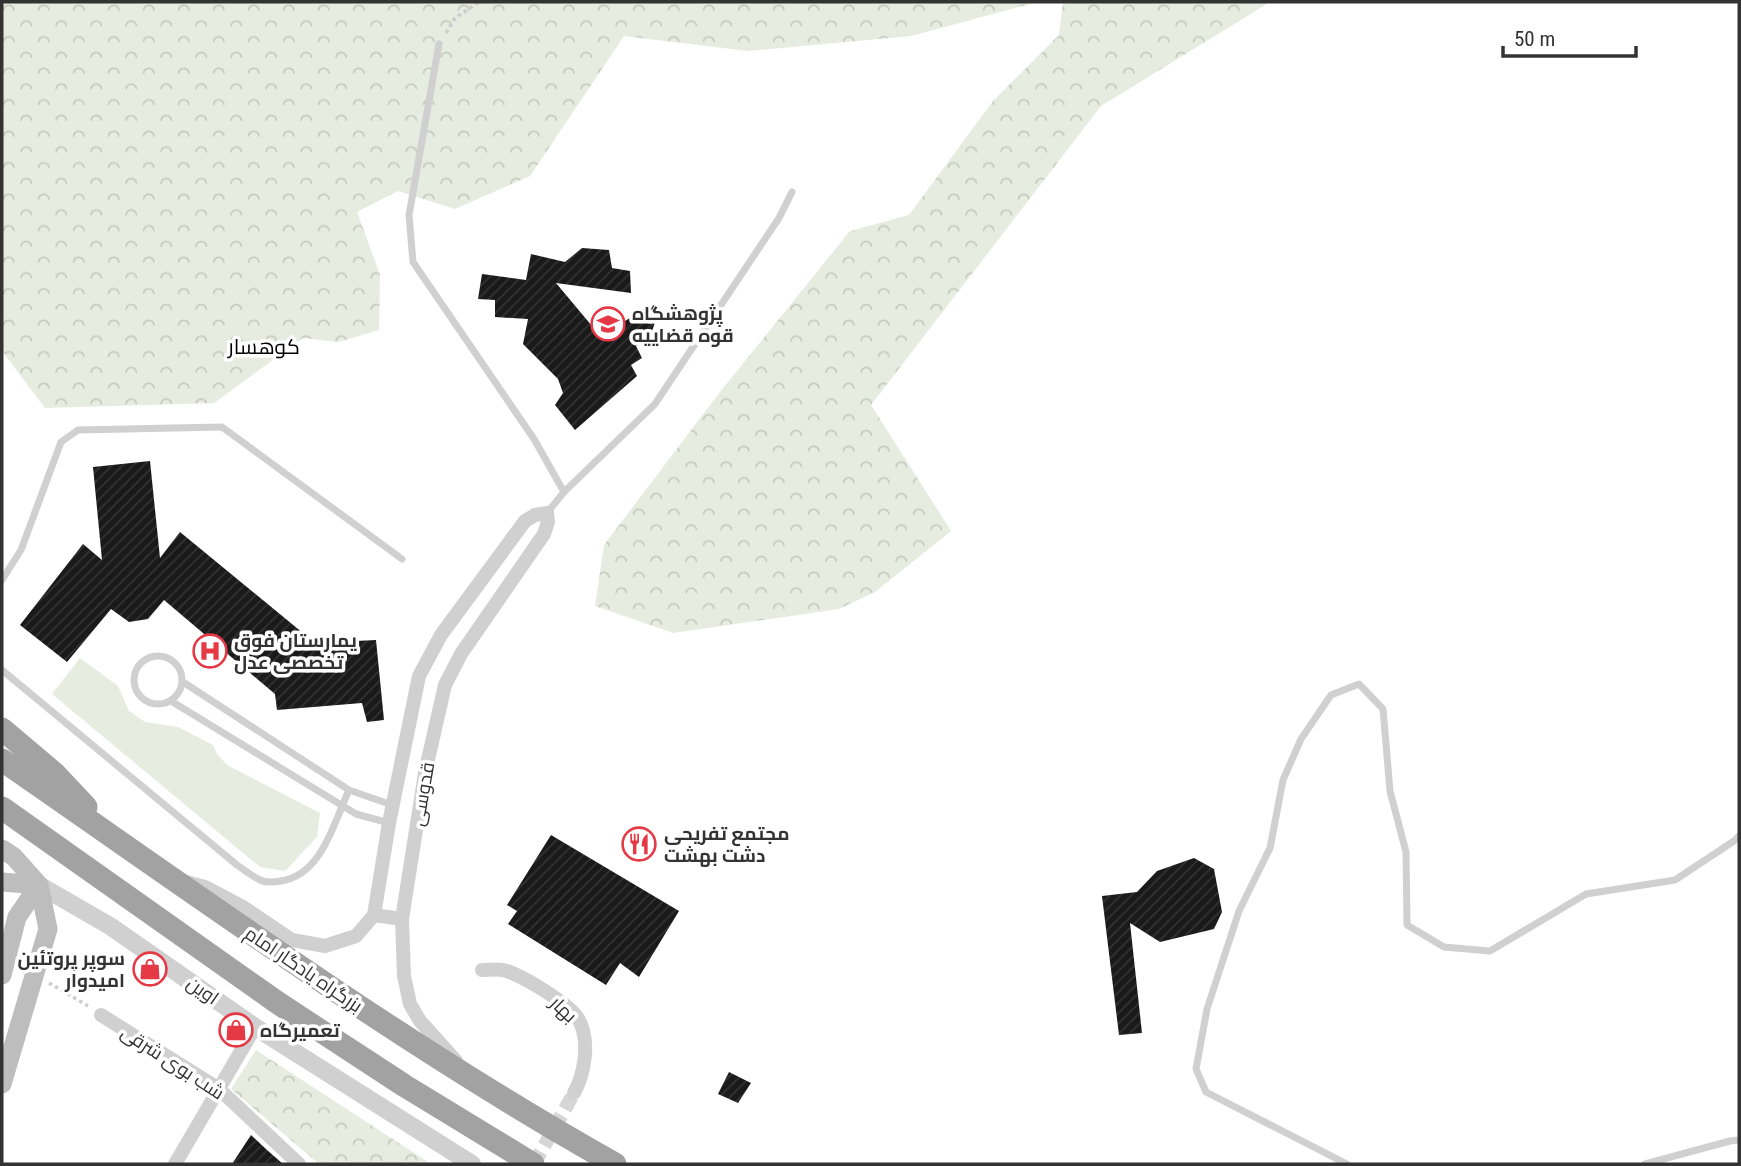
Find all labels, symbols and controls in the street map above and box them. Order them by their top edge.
scale bar [1503,14,1636,58]
text: 50 m [1514,27,1555,51]
place label: پژوهشگاه قوه قضاییه [632,302,734,347]
school or university icon: پژوهشگاه قوه قضاییه [589,305,627,343]
district label: کوهسار [227,335,300,359]
place label: یمارستان فوق تخصصی عدل [234,629,357,675]
hospital icon: یمارستان فوق تخصصی عدل [191,632,229,670]
street label: قدوسی [406,760,439,828]
place label: مجتمع تفریحی دشت بهشت [664,822,790,867]
restaurant icon: مجتمع تفریحی دشت بهشت [620,825,658,863]
street label: بزرگراه یادگار امام [239,921,367,1019]
place label: سوپر پروتئین امیدوار [18,947,125,992]
shop icon: سوپر پروتئین امیدوار [131,950,169,988]
street label: اوین [182,971,223,1010]
street label: بهار [545,991,582,1027]
shop icon: تعمیرگاه [217,1011,255,1049]
place label: تعمیرگاه [260,1019,341,1042]
street label: شب بوی شرقی [117,1020,229,1104]

